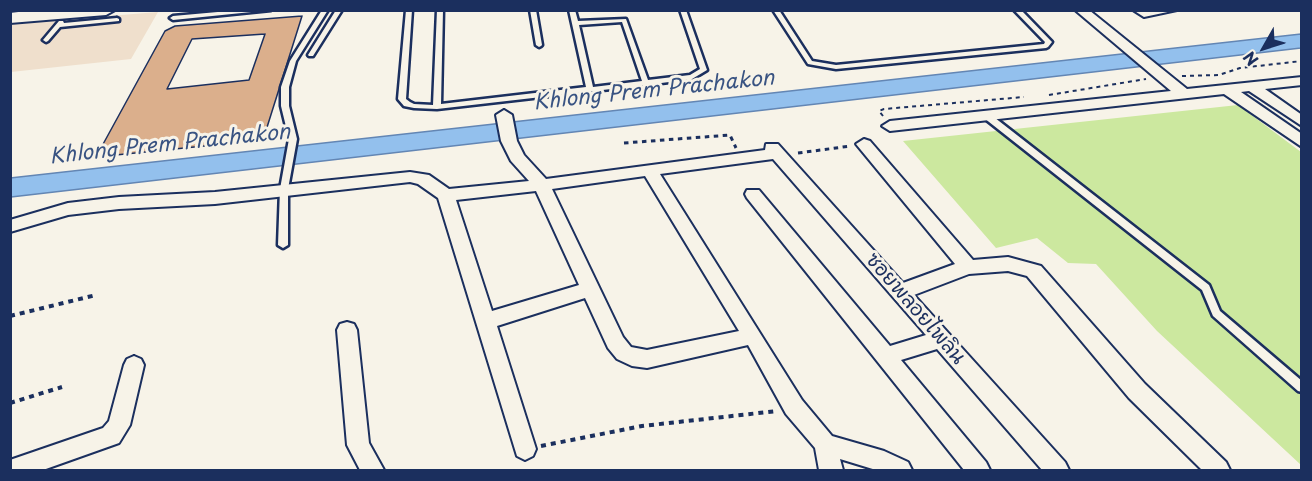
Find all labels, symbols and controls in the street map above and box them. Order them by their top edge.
north arrow [1234,18,1294,78]
text: N [1237,47,1263,72]
water label: Khlong Prem Prachakon [532,66,776,116]
water label: Khlong Prem Prachakon [48,120,292,170]
street label: ซอยพลอยไพลิน [860,249,970,369]

